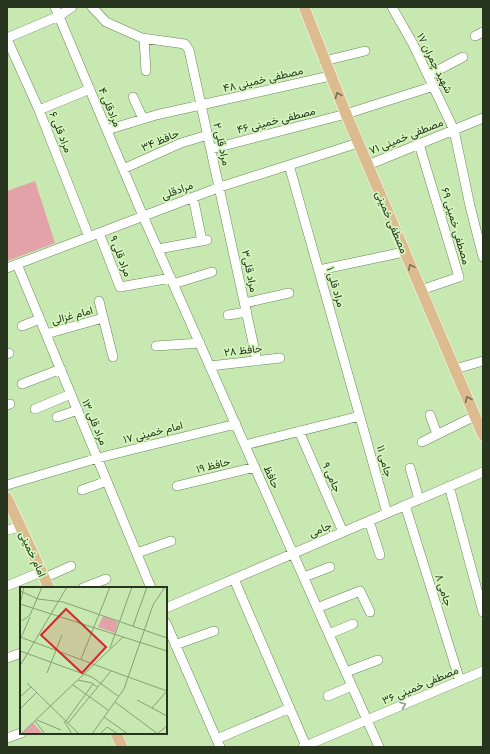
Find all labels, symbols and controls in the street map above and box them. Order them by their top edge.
street label: شهید چمران ۱۷ [413,31,455,96]
street label: مصطفی خمینی ۴۸ [222,64,304,95]
street label: مرادقلی ۴ [95,85,124,129]
one-way arrow [335,92,343,99]
street label: مصطفی خمینی ۴۶ [235,104,317,137]
street label: مراد قلی ۶ [46,110,75,155]
street label: مصطفی خمینی ۷۱ [367,116,445,157]
street label: مراد قلی ۲ [210,121,233,167]
street label: حافظ ۳۴ [139,127,181,153]
street label: مرادقلی [160,178,195,202]
street label: مصطفی خمینی ۶۹ [438,186,473,266]
street label: مصطفی خمینی [373,189,411,255]
street label: مراد قلی ۹ [107,234,134,279]
street label: مراد قلی۳ [239,249,260,293]
one-way arrow [408,263,416,271]
street label: مراد قلی ۱ [324,266,347,309]
street label: امام غزالی [50,304,95,328]
street label: حافظ ۲۸ [223,342,263,358]
one-way arrow [464,396,472,403]
street label: مراد قلی ۱۳ [79,397,110,447]
street label: امام خمینی ۱۷ [122,419,185,447]
street label: جامی ۱۱ [374,444,395,478]
street label: حافظ ۱۹ [195,455,231,475]
street label: جامی ۹ [319,460,344,494]
street label: حافظ [262,464,282,490]
street label: جامی [307,519,334,540]
street label: امام خمینی [15,529,49,580]
street label: جامی ۸ [432,573,455,608]
inset map [20,587,167,734]
street label: مصطفی خمینی ۳۶ [380,663,460,707]
one-way arrow [398,702,406,710]

